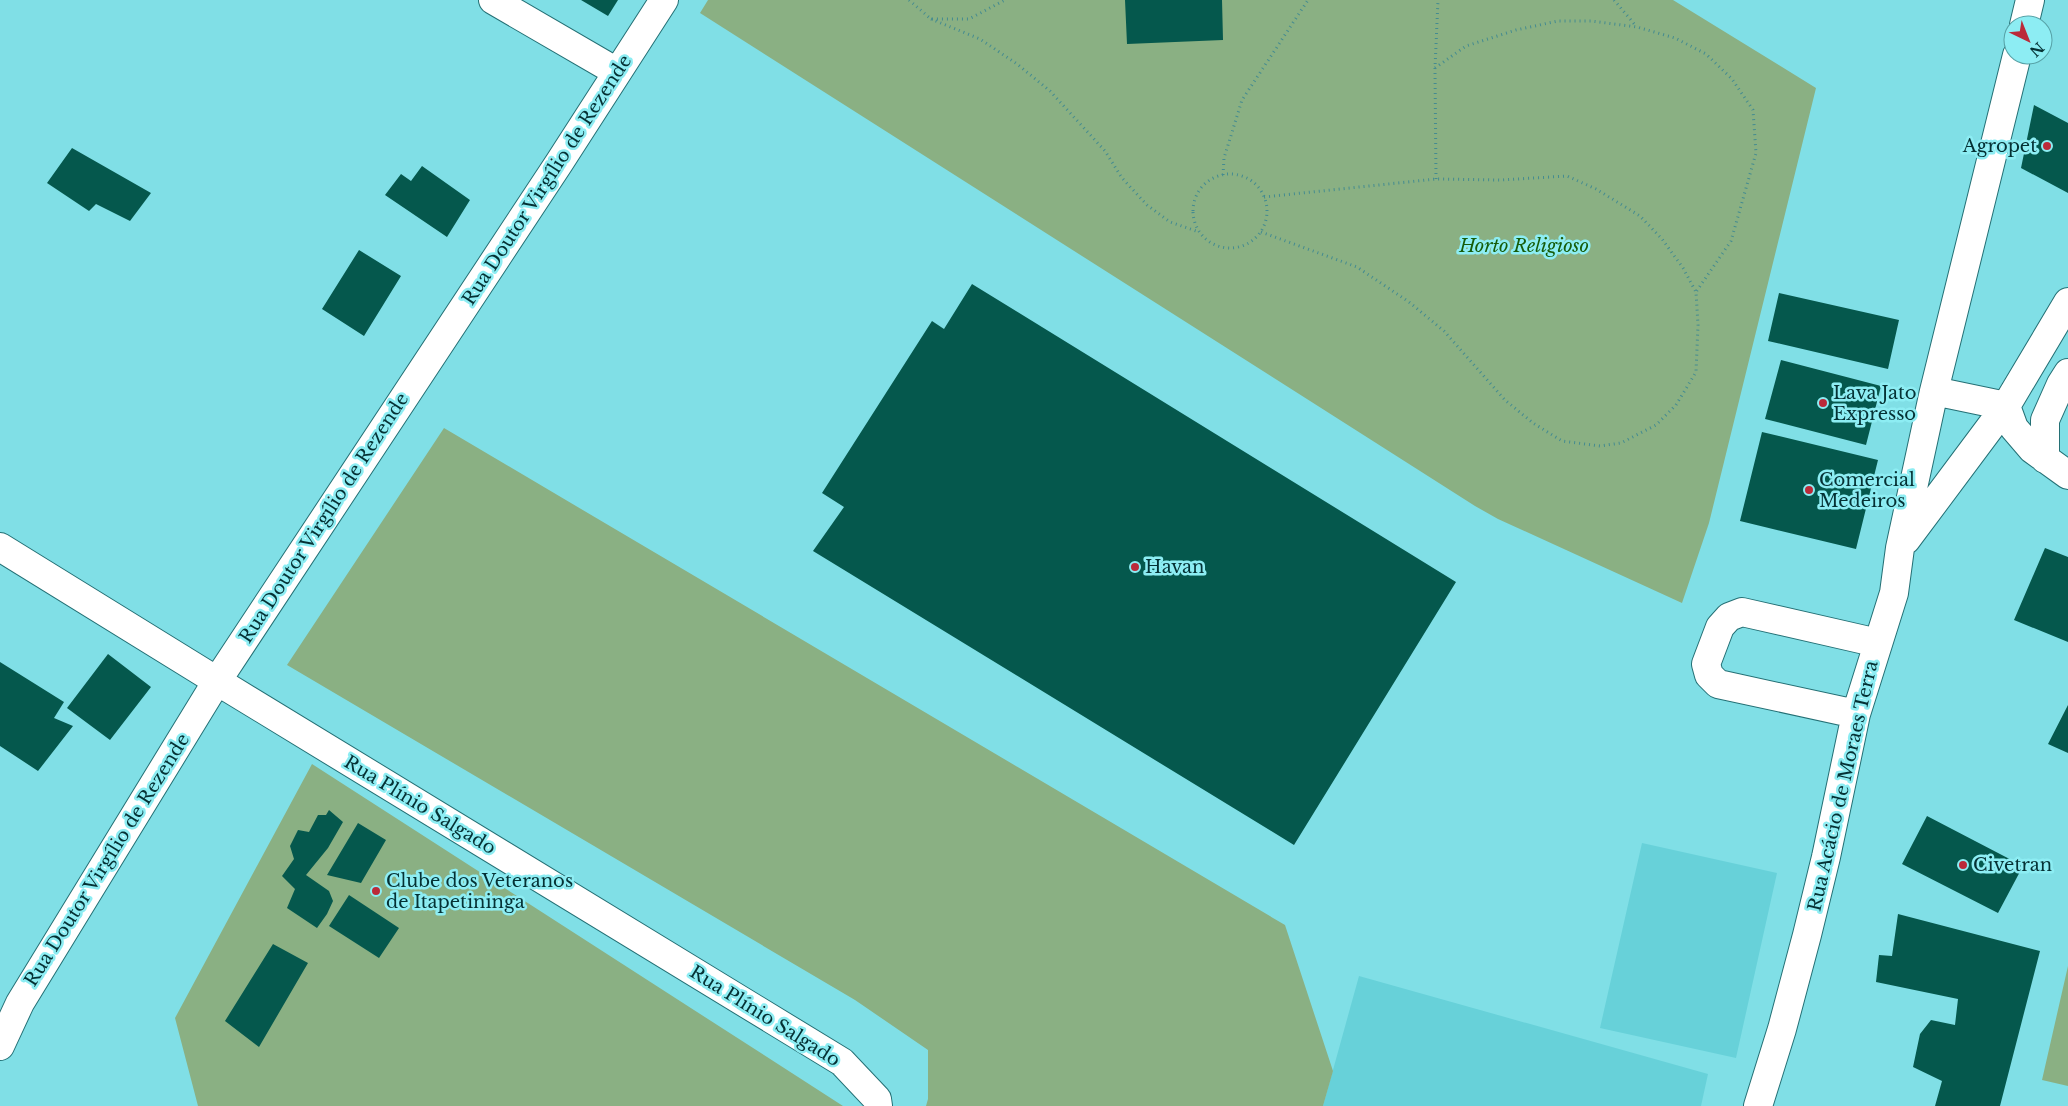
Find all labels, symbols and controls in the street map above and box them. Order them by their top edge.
north arrow [2003,15,2053,65]
text: N [2026,38,2048,61]
street label: Rua Doutor Virgílio de Rezende [458,51,636,309]
place label: Agropet [1962,135,2037,157]
marker: Agropet [2041,140,2053,152]
park label: Horto Religioso [1458,235,1589,257]
place label: Lava Jato Expresso [1833,382,1916,425]
street label: Rua Doutor Virgílio de Rezende [235,389,413,647]
marker: Lava Jato Expresso [1817,397,1829,409]
place label: Comercial Medeiros [1819,469,1915,512]
marker: Comercial Medeiros [1803,484,1815,496]
place label: Havan [1145,556,1204,578]
marker: Havan [1129,561,1141,573]
street label: Rua Acácio de Moraes Terra [1803,658,1883,913]
street label: Rua Doutor Virgílio de Rezende [20,730,194,990]
street label: Rua Plínio Salgado [340,751,500,859]
place label: Civetran [1973,854,2052,876]
marker: Civetran [1957,859,1969,871]
place label: Clube dos Veteranos de Itapetininga [386,870,573,913]
marker: Clube dos Veteranos de Itapetininga [370,885,382,897]
street label: Rua Plínio Salgado [686,961,844,1071]

